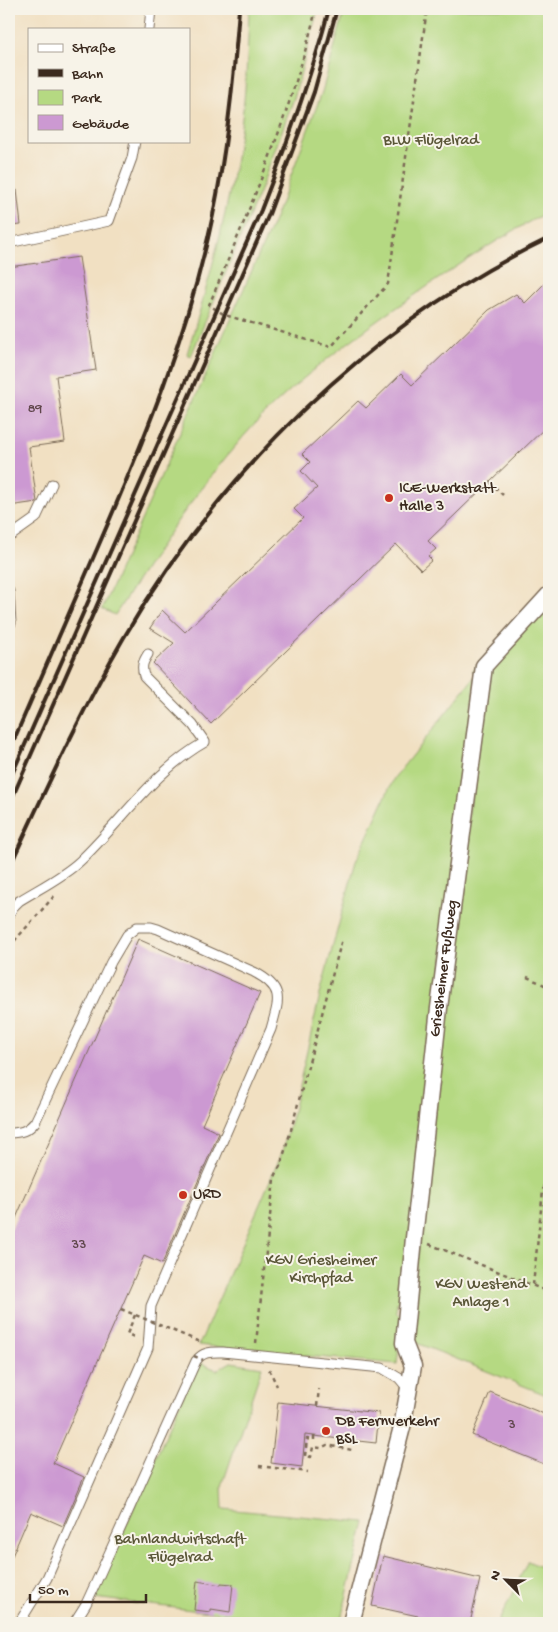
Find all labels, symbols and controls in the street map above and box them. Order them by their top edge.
legend [28,28,190,142]
text: Straße [72,40,116,58]
text: Bahn [71,66,103,84]
text: Park [71,90,102,108]
text: Gebäude [72,116,129,134]
park label: BLW Flügelrad [382,132,480,151]
house number: 89 [28,401,42,418]
place label: ICE-Werkstatt Halle 3 [399,480,497,517]
marker: ICE-Werkstatt Halle 3 [383,492,395,504]
street label: Griesheimer Fußweg [426,899,463,1038]
place label: URD [193,1186,222,1205]
marker: URD [177,1189,189,1201]
house number: 33 [71,1237,86,1254]
park label: KGV Griesheimer Kirchpfad [266,1252,378,1289]
park label: KGV Westend Anlage 1 [435,1276,528,1313]
place label: DB Fernverkehr BSL [335,1413,440,1450]
house number: 3 [507,1417,516,1434]
marker: DB Fernverkehr BSL [320,1425,332,1437]
park label: Bahnlandwirtschaft Flügelrad [114,1531,247,1568]
north arrow [480,1554,530,1604]
text: N [487,1568,506,1583]
scale bar [30,1572,146,1604]
text: 50 m [38,1582,69,1600]

